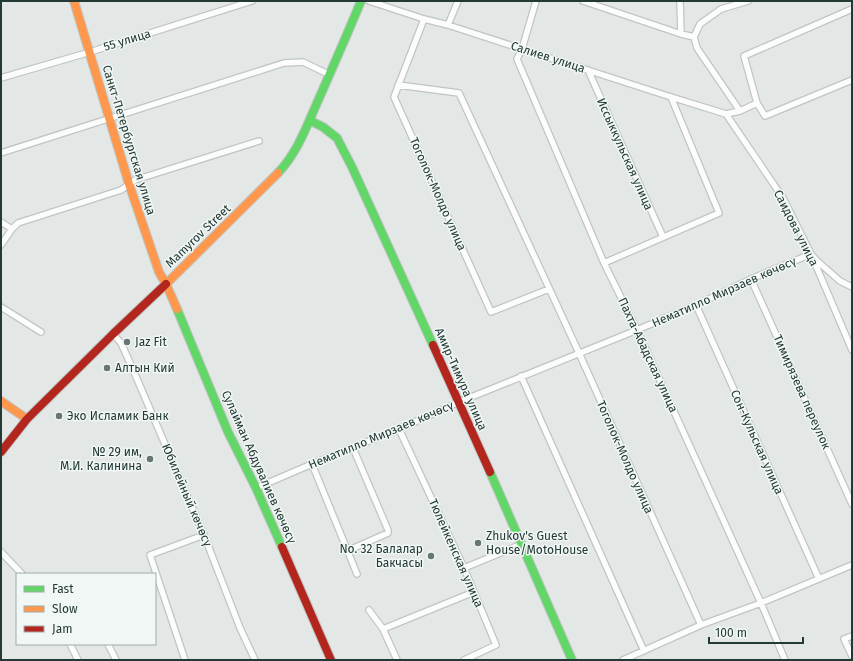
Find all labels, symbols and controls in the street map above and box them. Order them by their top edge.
street label: 55 улица [102,26,152,54]
street label: Салиев улица [509,38,587,76]
street label: Санкт-Петербургская улица [100,63,158,217]
street label: Иссыккульская улица [594,96,656,212]
street label: Тоголок-Молдо улица [407,135,469,253]
street label: Саидова улица [771,187,821,269]
street label: Mamyrov Street [163,201,234,271]
street label: Нематилло Мирзаев көчөсү [650,254,798,330]
street label: Пахта-Абадская улица [615,295,681,415]
street label: Амир-Тимура улица [432,326,490,432]
street label: Тимирязева переулок [770,333,834,452]
place label: Jaz Fit [135,335,167,349]
marker: Jaz Fit [122,337,132,347]
place label: Алтын Кий [115,361,175,375]
marker: Алтын Кий [102,363,112,373]
street label: Сулайман Абдувалиев көчөсү [219,388,299,546]
street label: Сон-Кульская улица [728,388,786,496]
street label: Нематилло Мирзаев көчөсү [306,398,456,472]
street label: Тоголок-Молдо улица [594,398,656,516]
place label: Эко Исламик Банк [67,409,169,423]
marker: Эко Исламик Банк [54,411,64,421]
street label: Юбилейный көчөсү [159,442,215,549]
place label: № 29 им, М.И. Калинина [60,445,142,473]
marker: № 29 им, М.И. Калинина [145,454,155,464]
street label: Тюлейкенская улица [426,497,486,609]
place label: Zhukov's Guest House/MotoHouse [486,529,588,557]
marker: Zhukov's Guest House/MotoHouse [473,538,483,548]
place label: No. 32 Балалар Бакчасы [339,542,423,570]
marker: No. 32 Балалар Бакчасы [426,551,436,561]
legend [16,573,156,645]
text: Fast [52,582,74,596]
text: Slow [52,602,78,616]
scale bar [709,619,803,645]
text: Jam [52,622,72,636]
text: 100 m [715,626,747,640]

